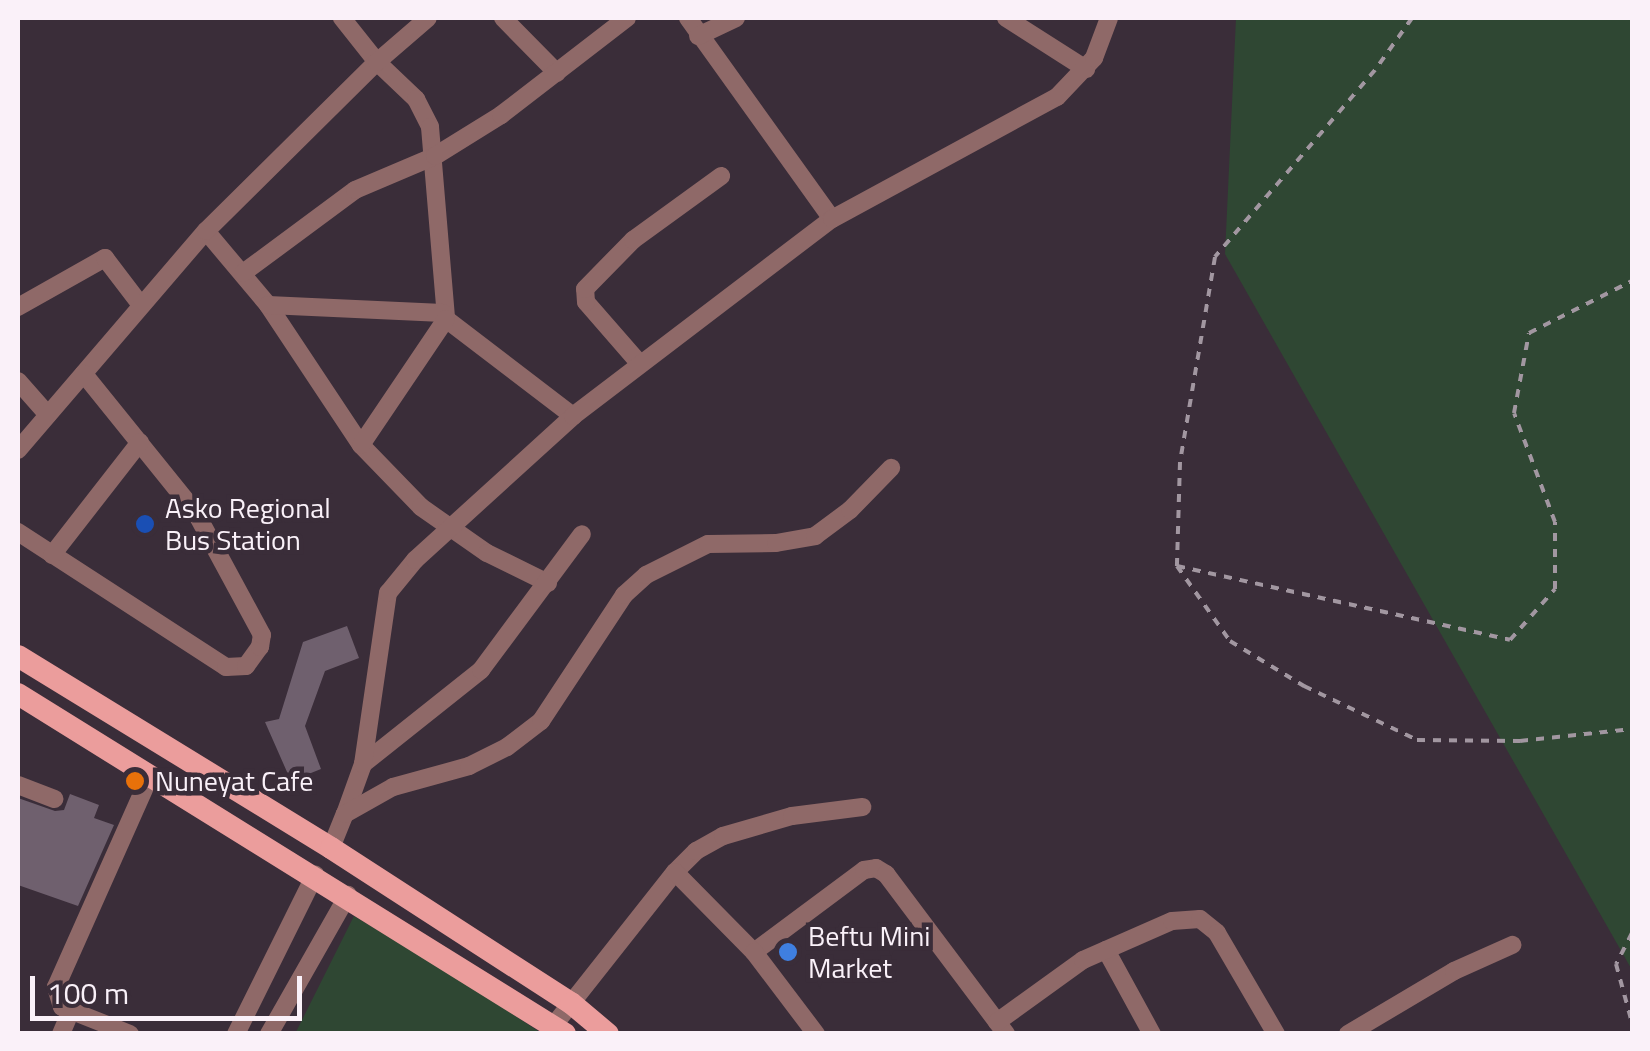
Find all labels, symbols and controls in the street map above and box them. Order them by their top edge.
place label: Asko Regional Bus Station [165,491,331,557]
marker: Asko Regional Bus Station [134,513,156,535]
place label: Nuneyat Cafe [155,764,313,798]
marker: Nuneyat Cafe [124,770,146,792]
place label: Beftu Mini Market [808,919,930,985]
marker: Beftu Mini Market [777,941,799,963]
scale bar [35,956,308,1018]
text: 100 m [47,970,129,1016]

